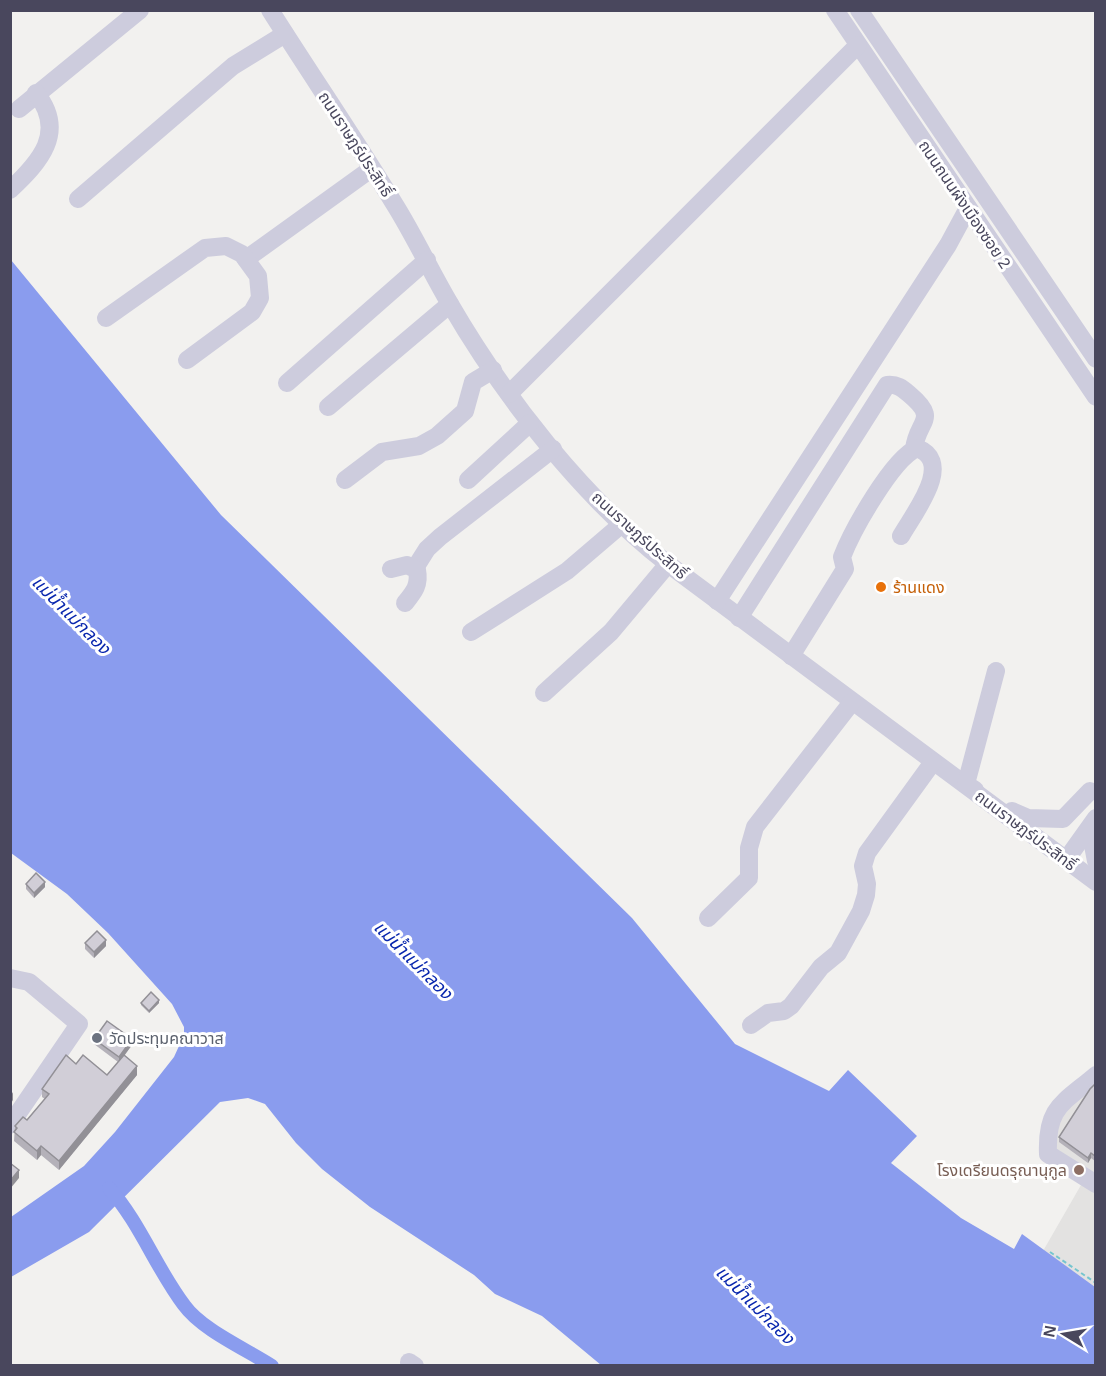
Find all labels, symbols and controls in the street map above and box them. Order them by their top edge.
street label: ถนนราษฎร์ประสิทธิ์ [315,88,397,200]
street label: ถนนถนนผังเมืองซอย 2 [915,137,1014,272]
street label: ถนนราษฎร์ประสิทธิ์ [589,488,691,583]
water label: แม่น้ำแม่กลอง [28,570,117,659]
place label: ร้านแดง [893,579,945,596]
marker: ร้านแดง [874,580,888,594]
street label: ถนนราษฎร์ประสิทธิ์ [972,786,1080,874]
water label: แม่น้ำแม่กลอง [370,915,459,1004]
place label: วัดประทุมคณาวาส [109,1030,224,1048]
marker: วัดประทุมคณาวาส [90,1031,104,1045]
place label: โรงเดรียนดรุณานุกูล [937,1162,1067,1180]
marker: โรงเดรียนดรุณานุกูล [1072,1163,1086,1177]
water label: แม่น้ำแม่กลอง [712,1260,801,1349]
north arrow [1034,1304,1094,1364]
text: N [1040,1324,1059,1339]

